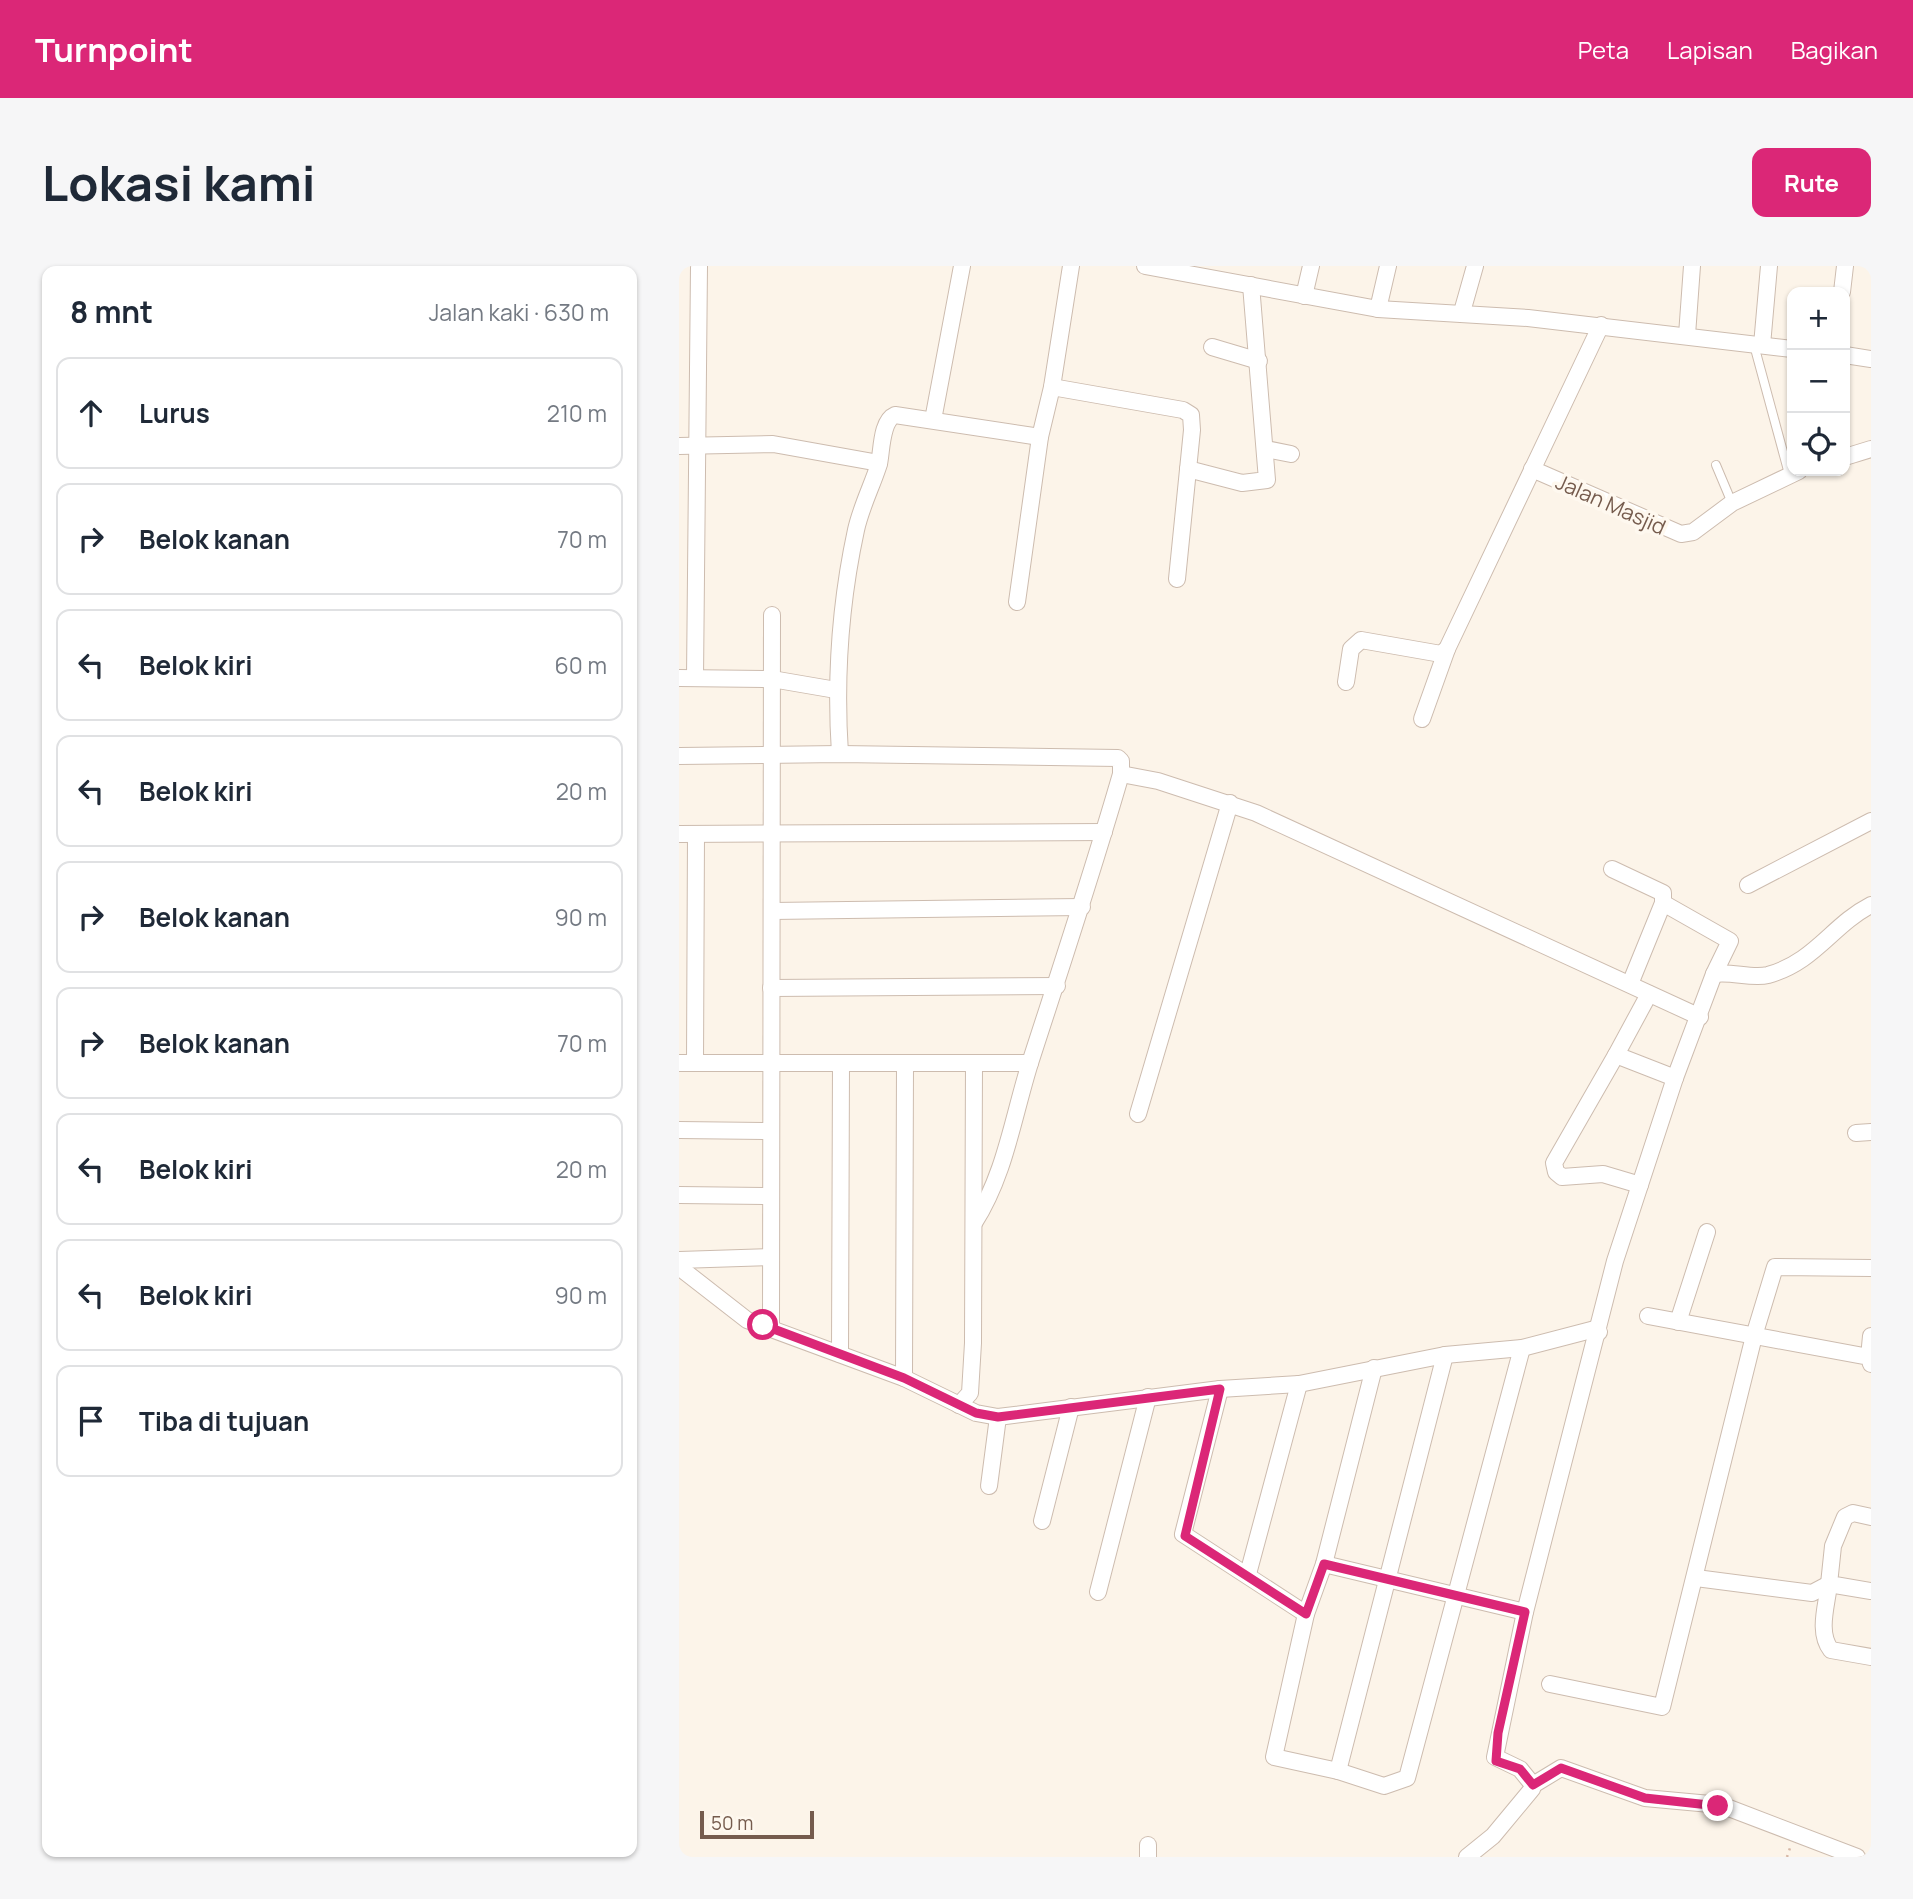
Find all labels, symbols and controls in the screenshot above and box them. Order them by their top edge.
text: Turnpoint [35,27,193,72]
text: Peta [1578,33,1629,66]
text: Lapisan [1667,33,1753,66]
text: Bagikan [1791,33,1878,66]
button: Rute [1752,148,1871,217]
text: Lokasi kami [42,149,315,216]
map controls [1787,287,1850,476]
button: + [1787,287,1850,350]
text: 8 mnt [70,291,153,332]
text: Jalan kaki · 630 m [429,296,609,328]
button: − [1787,350,1850,413]
icon: ahead [72,394,110,432]
text: Lurus [139,395,210,431]
text: 210 m [547,397,607,429]
button: locate [1787,413,1850,476]
street label: Jalan Masjid [1552,467,1670,541]
icon: right [72,520,110,558]
text: Belok kanan [139,521,290,557]
text: 70 m [557,523,607,555]
icon: left [72,646,110,684]
text: Belok kiri [139,647,253,683]
text: 60 m [555,649,607,681]
icon: left [72,772,110,810]
text: Belok kiri [139,773,253,809]
text: 20 m [556,775,607,807]
icon: right [72,898,110,936]
text: Belok kanan [139,899,290,935]
text: 90 m [555,901,607,933]
icon: right [72,1024,110,1062]
text: Belok kanan [139,1025,290,1061]
text: 70 m [557,1027,607,1059]
icon: left [72,1150,110,1188]
text: Belok kiri [139,1151,253,1187]
text: 20 m [556,1153,607,1185]
icon: left [72,1276,110,1314]
text: Belok kiri [139,1277,253,1313]
text: 90 m [555,1279,607,1311]
route start [747,1309,778,1340]
icon: arrive [72,1402,110,1440]
text: Tiba di tujuan [139,1403,309,1439]
route end [1702,1790,1733,1821]
scale bar [700,1808,814,1840]
text: 50 m [711,1810,753,1836]

